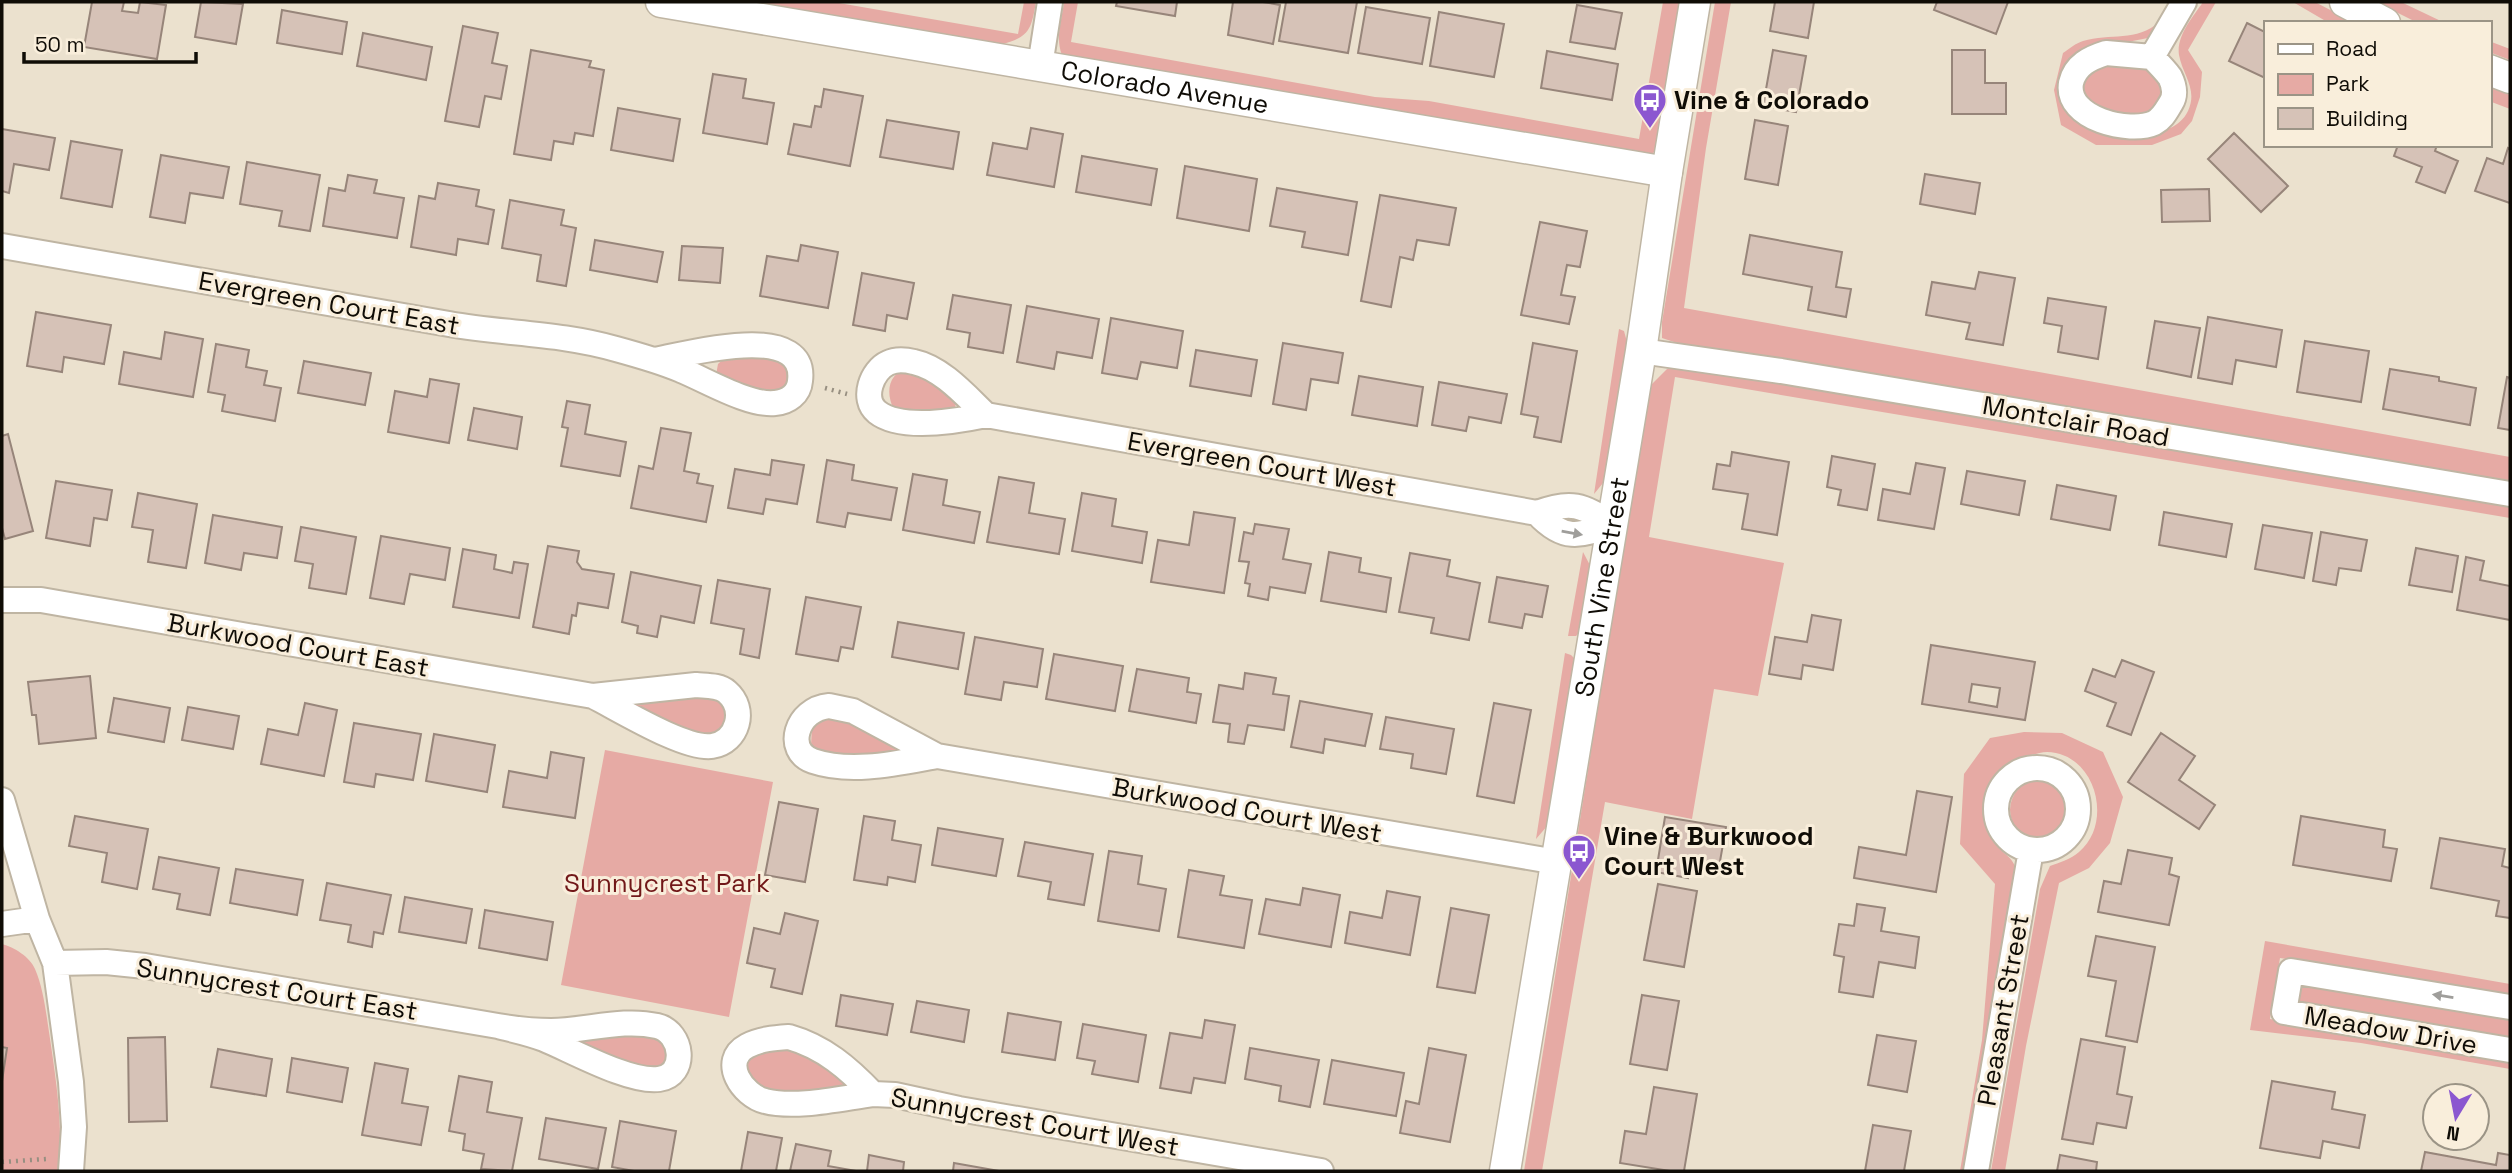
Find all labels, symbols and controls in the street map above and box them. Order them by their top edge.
scale bar [24,21,196,65]
legend [2264,21,2491,147]
text: 50 m [35,31,85,58]
text: Road [2326,35,2378,62]
street label: Colorado Avenue [1058,53,1271,121]
text: Park [2326,70,2370,97]
bus stop icon: Vine & Colorado [1631,81,1669,130]
place label: Vine & Colorado [1674,83,1869,117]
text: Building [2326,105,2408,132]
street label: Evergreen Court East [196,263,462,343]
street label: Montclair Road [1980,388,2172,454]
street label: Evergreen Court West [1125,424,1399,504]
street label: South Vine Street [1567,475,1637,699]
one-way arrow [1561,528,1583,539]
street label: Burkwood Court East [165,605,431,685]
street label: Burkwood Court West [1110,770,1384,850]
place label: Vine & Burkwood Court West [1604,819,1814,883]
bus stop icon: Vine & Burkwood Court West [1560,832,1598,881]
park label: Sunnycrest Park [564,866,770,900]
street label: Pleasant Street [1969,911,2037,1109]
street label: Sunnycrest Court East [134,950,420,1028]
one-way arrow [2432,990,2454,1001]
street label: Meadow Drive [2302,998,2480,1062]
street label: Sunnycrest Court West [888,1080,1182,1164]
north arrow [2421,1082,2491,1152]
text: N [2445,1120,2462,1147]

